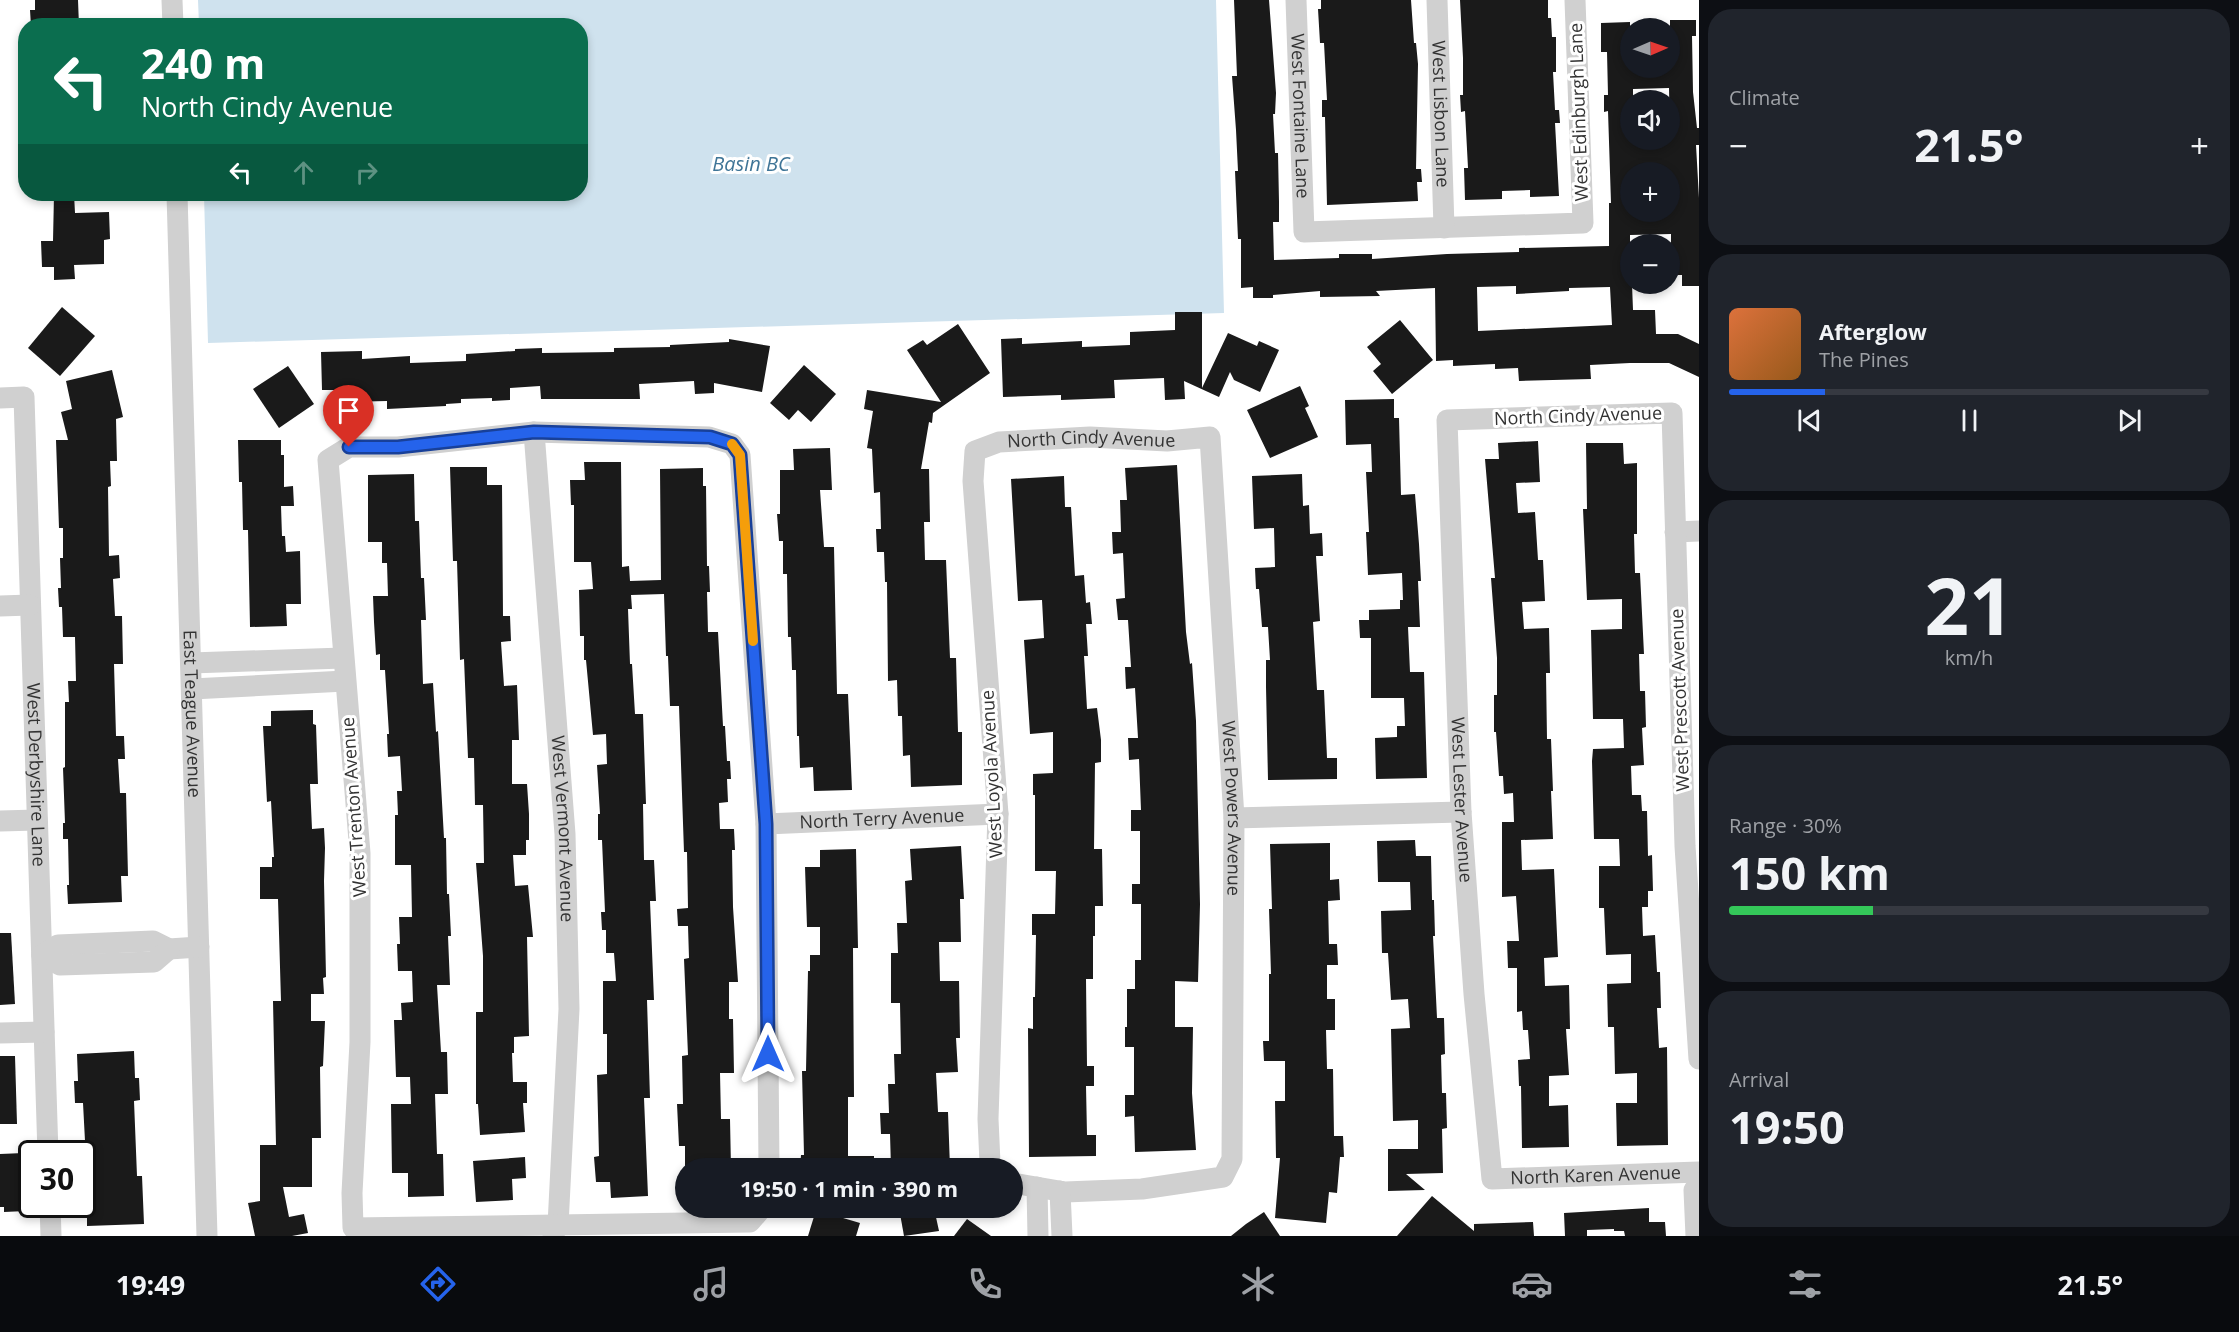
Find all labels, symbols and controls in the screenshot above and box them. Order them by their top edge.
north arrow [1620,18,1680,78]
map controls [1620,18,1680,294]
street label: West Edinburgh Lane [1563,22,1593,202]
street label: West Fontaine Lane [1286,33,1316,199]
text: 240 m [141,34,265,91]
street label: West Lisbon Lane [1427,40,1456,188]
icon: left [42,42,120,120]
text: Climate [1729,84,1800,111]
text: North Cindy Avenue [141,88,393,125]
button: sound [1620,90,1680,150]
text: 21.5° [1914,114,2024,175]
text: − [1729,123,1748,168]
text: + [2190,123,2209,168]
water label: Basin BC [712,150,791,177]
icon: left [224,156,257,189]
icon: ahead [287,156,320,189]
icon: right [350,156,383,189]
button: + [1620,162,1680,222]
button: − [1620,234,1680,294]
text: Afterglow [1819,316,1927,346]
text: The Pines [1819,346,1909,373]
pin [323,385,374,447]
icon: arrive [332,394,365,427]
street label: North Cindy Avenue [1494,400,1662,430]
icon: previous [1793,404,1826,437]
icon: pause [1953,404,1986,437]
icon: next [2113,404,2146,437]
street label: North Cindy Avenue [1006,424,1176,453]
text: 21 [1924,552,2014,658]
street label: West Prescott Avenue [1664,608,1694,792]
street label: East Teague Avenue [179,629,207,798]
text: km/h [1945,644,1993,671]
street label: West Derbyshire Lane [22,682,52,867]
street label: West Loyola Avenue [975,689,1007,859]
street label: West Trenton Avenue [335,716,371,898]
street label: West Lester Avenue [1447,717,1479,883]
street label: West Powers Avenue [1217,720,1247,896]
street label: West Vermont Avenue [546,735,580,923]
street label: North Terry Avenue [799,802,965,834]
text: Range · 30% [1729,812,1842,839]
text: 150 km [1729,842,1890,903]
position arrow [736,1022,800,1086]
text: Arrival [1729,1066,1789,1093]
text: 19:50 [1729,1096,1845,1157]
speed limit sign: 30 [18,1140,96,1218]
street label: North Karen Avenue [1510,1160,1681,1189]
text: 19:50 · 1 min · 390 m [740,1173,958,1203]
icon: directions [417,1263,459,1305]
icon: music [690,1263,732,1305]
icon: phone [964,1263,1006,1305]
icon: climate [1237,1263,1279,1305]
icon: car [1511,1263,1553,1305]
icon: filters [1784,1263,1826,1305]
text: 19:49 [116,1266,185,1303]
text: 21.5° [2058,1266,2123,1303]

